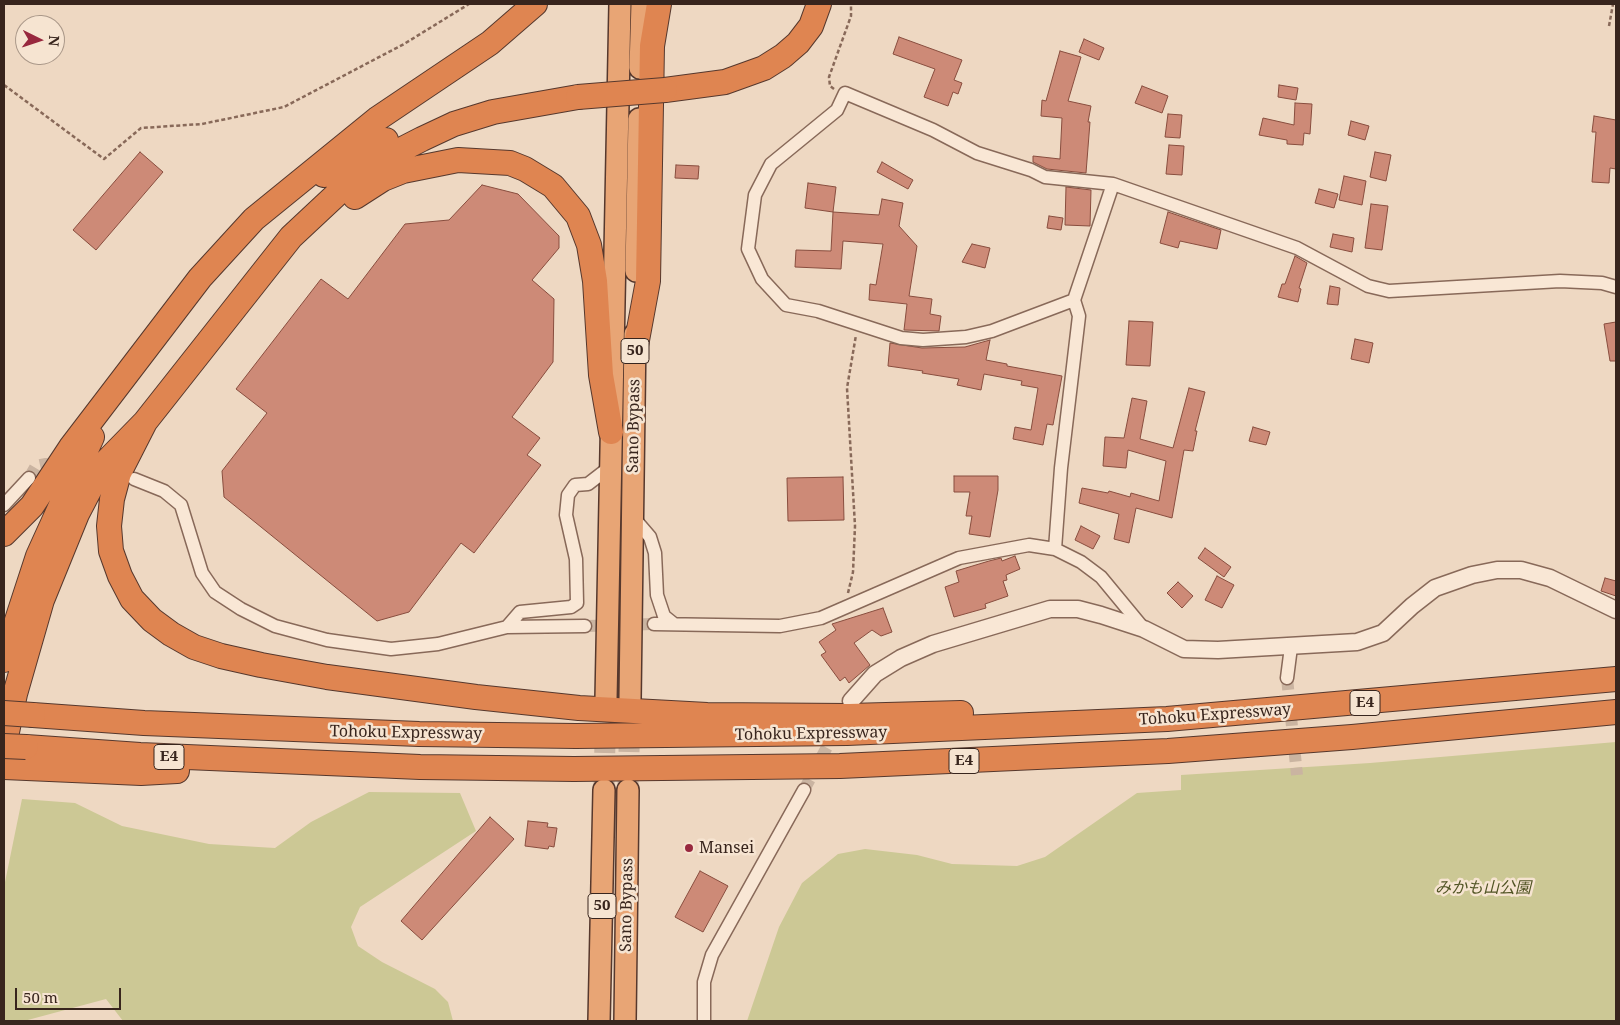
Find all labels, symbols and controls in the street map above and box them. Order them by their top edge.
north arrow [15,15,65,65]
text: N [45,35,64,47]
road number: 50 [621,338,649,364]
street label: Sano Bypass [624,379,644,473]
road number: E4 [1350,690,1380,716]
street label: Tohoku Expressway [1138,700,1292,730]
street label: Tohoku Expressway [330,722,482,744]
street label: Tohoku Expressway [735,723,887,745]
road number: E4 [154,744,184,770]
road number: E4 [949,748,979,774]
place label: Mansei [699,838,754,858]
marker: Mansei [683,842,695,854]
street label: Sano Bypass [617,858,637,952]
park label: みかも山公園 [1435,878,1531,898]
road number: 50 [588,894,616,918]
scale bar [18,978,124,1010]
text: 50 m [23,987,58,1007]

